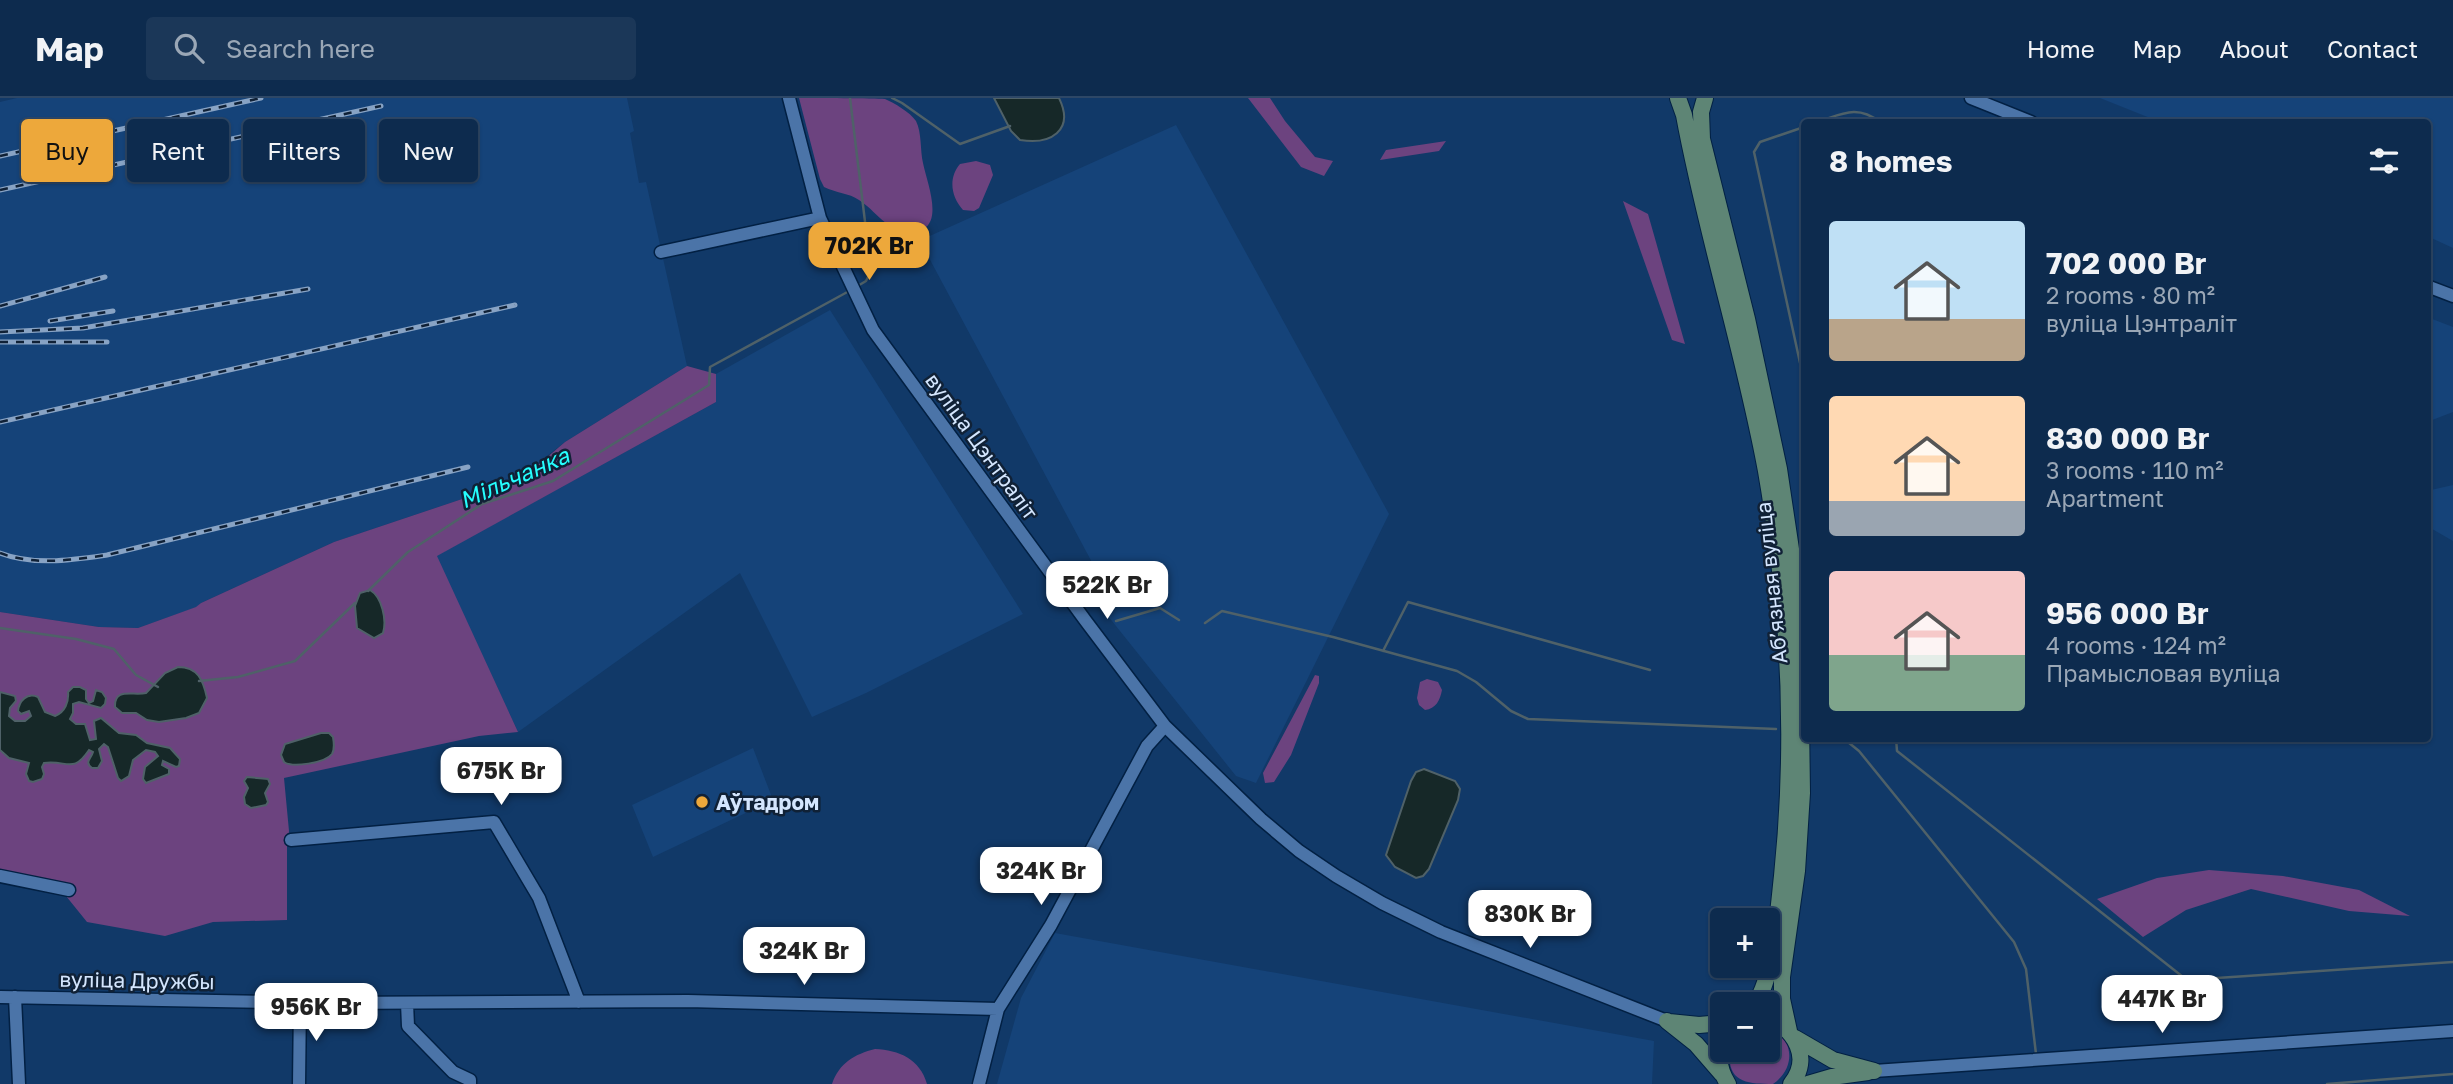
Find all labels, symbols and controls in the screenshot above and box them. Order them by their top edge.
search box [146,17,636,80]
text: Map [35,29,104,68]
icon: search [170,29,208,67]
text: Search here [226,33,375,64]
text: Home [2027,34,2095,63]
text: Map [2133,34,2182,63]
text: About [2220,34,2289,63]
text: Contact [2327,34,2418,63]
chip: Buy [21,119,113,182]
chip: Rent [127,119,229,182]
chip: Filters [243,119,365,182]
chip: New [379,119,478,182]
icon: filters [2365,142,2403,180]
text: 8 homes [1829,143,1953,179]
pin: 702K Br [804,222,934,282]
text: 702K Br [824,231,914,259]
text: 702 000 Br [2046,245,2207,281]
icon: home [1885,249,1969,333]
text: 2 rooms · 80 m² [2046,281,2215,309]
text: вуліца Цэнтраліт [2046,309,2237,337]
street label: вуліца Цэнтраліт [920,368,1044,524]
text: 830 000 Br [2046,420,2209,456]
icon: home [1885,424,1969,508]
water label: Мільчанка [455,440,574,514]
text: 3 rooms · 110 m² [2046,456,2223,484]
text: Apartment [2046,484,2164,512]
street label: Абʼязная вуліца [1750,501,1792,665]
pin: 522K Br [1042,561,1172,621]
text: 522K Br [1062,570,1152,598]
text: 956 000 Br [2046,595,2209,631]
icon: home [1885,599,1969,683]
text: 4 rooms · 124 m² [2046,631,2226,659]
text: Прамысловая вуліца [2046,659,2280,687]
pin: 675K Br [436,748,566,807]
text: 675K Br [457,756,545,784]
place label: Аўтадром [716,789,819,815]
marker: Аўтадром [694,794,710,810]
pin: 324K Br [976,848,1106,907]
text: 324K Br [996,856,1086,884]
pin: 830K Br [1465,890,1595,950]
text: 830K Br [1484,899,1576,927]
map controls [1710,908,1780,1062]
button: + [1710,908,1780,978]
pin: 324K Br [739,928,869,987]
text: 324K Br [759,936,849,964]
street label: вуліца Дружбы [59,966,215,994]
pin: 447K Br [2097,976,2227,1035]
pin: 956K Br [251,984,381,1043]
text: 447K Br [2118,984,2206,1012]
text: 956K Br [271,992,361,1020]
button: − [1710,992,1780,1062]

